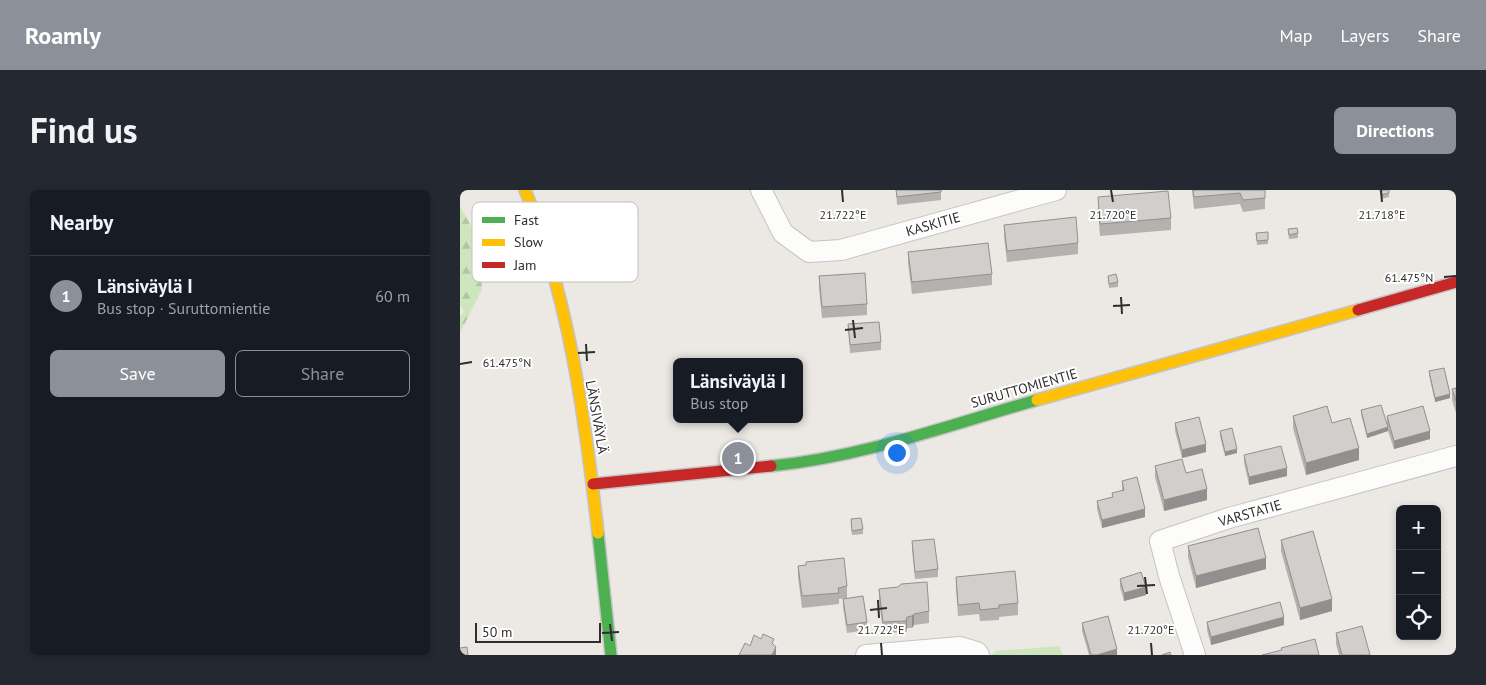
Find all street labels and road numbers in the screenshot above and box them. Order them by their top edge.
street label: KASKITIE [904,208,962,240]
street label: SURUTTOMIENTIE [969,364,1079,412]
street label: LÄNSIVÄYLÄ [582,379,612,456]
street label: VARSTATIE [1215,495,1284,531]

